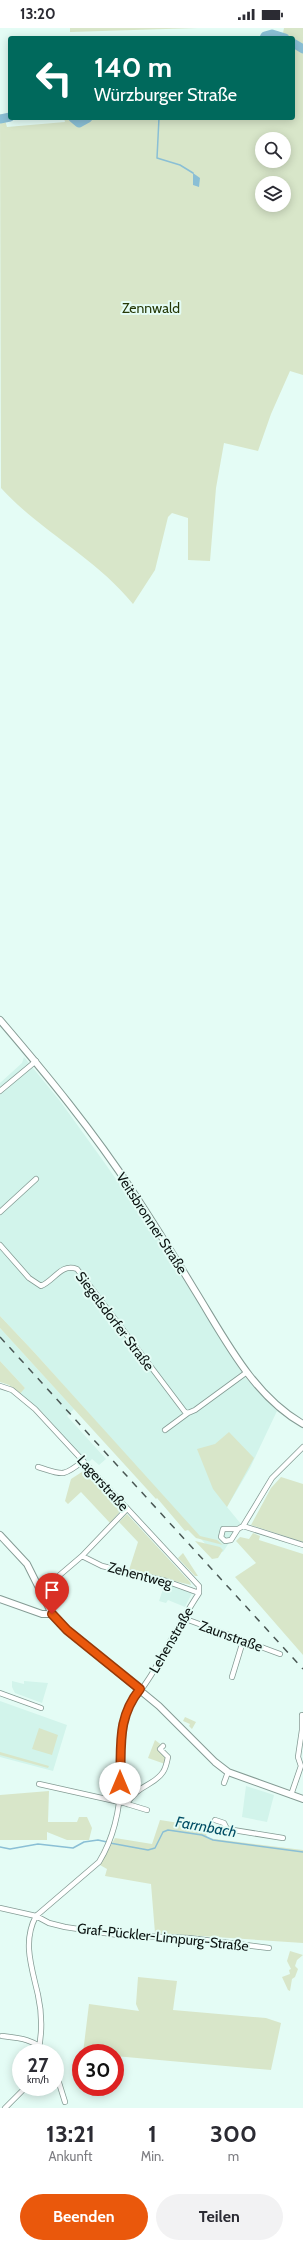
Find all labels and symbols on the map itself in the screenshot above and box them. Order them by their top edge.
park label: Zennwald [122,299,180,317]
street label: Veitsbronner Straße [112,1169,192,1277]
street label: Siegelsdorfer Straße [72,1268,158,1374]
street label: Lagerstraße [73,1451,133,1515]
street label: Zehentweg [106,1558,175,1592]
pin [35,1573,69,1614]
street label: Lehenstraße [145,1604,197,1676]
street label: Zaunstraße [197,1616,265,1656]
position arrow [99,1762,141,1804]
water label: Farrnbach [174,1813,238,1841]
street label: Graf-Pückler-Limpurg-Straße [76,1919,250,1955]
speed limit sign: 30 [72,2044,124,2096]

